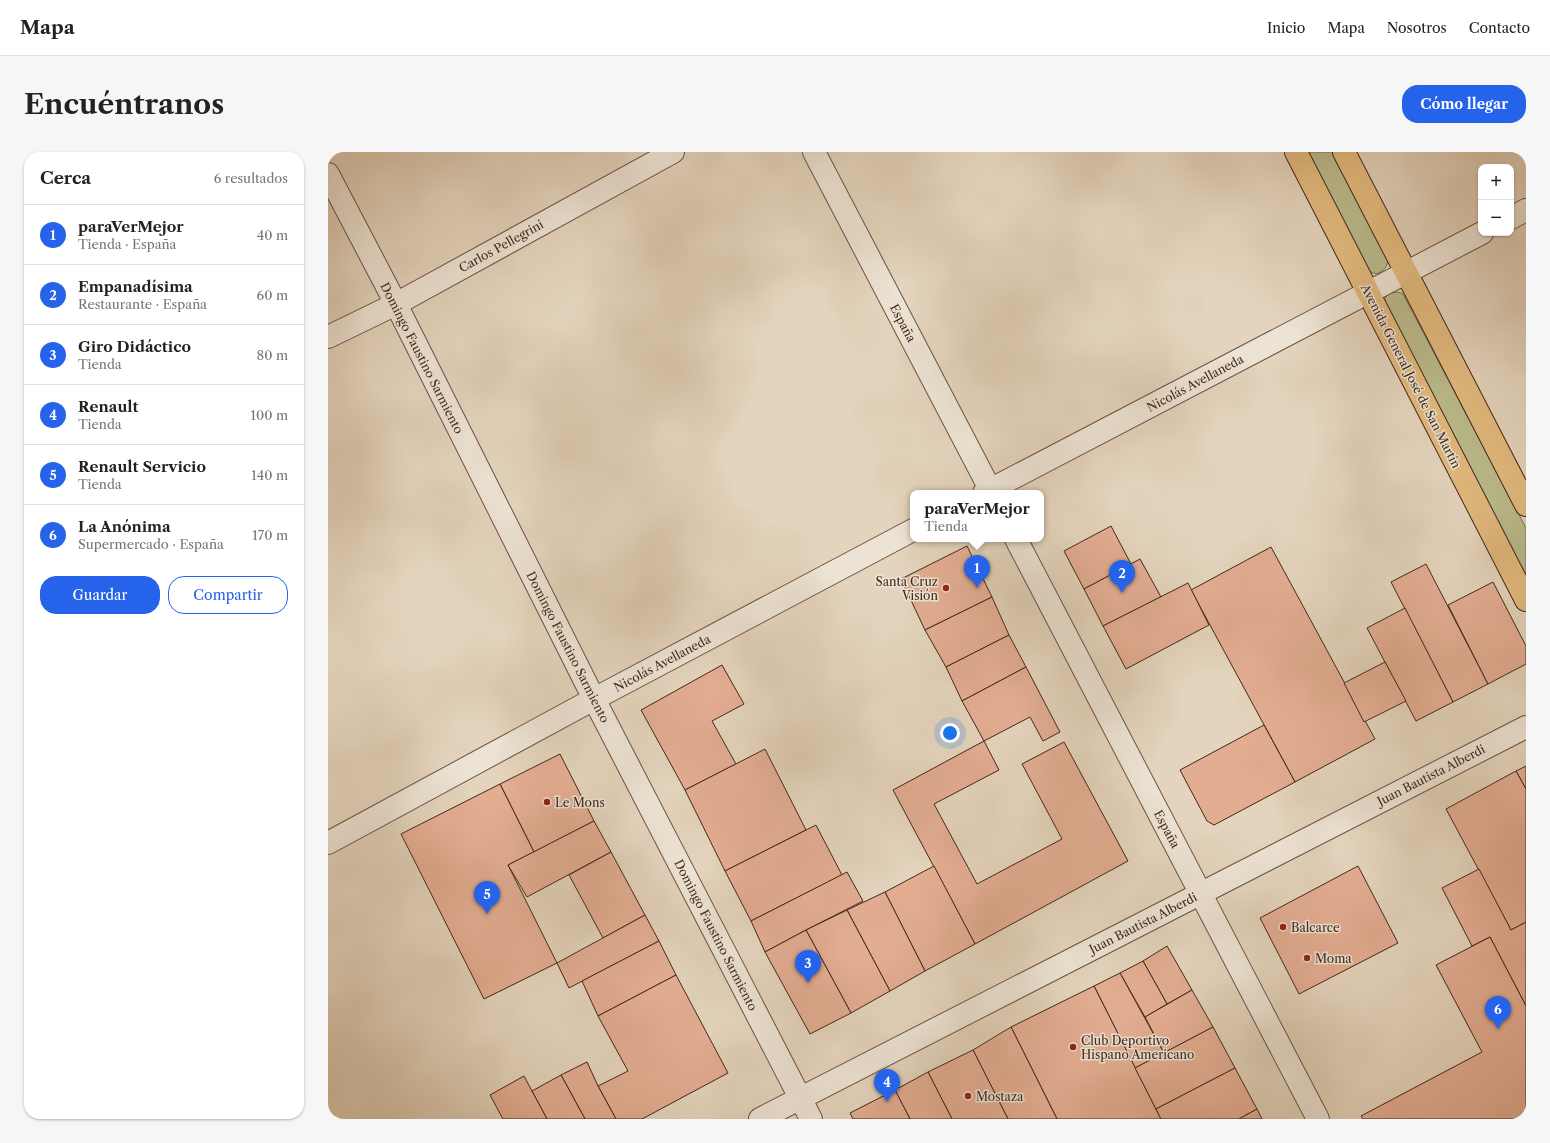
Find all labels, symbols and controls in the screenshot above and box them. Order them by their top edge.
text: Mapa [20,16,75,39]
text: Inicio [1267,19,1305,37]
text: Mapa [1327,19,1365,37]
text: Nosotros [1387,19,1447,37]
text: Contacto [1469,19,1530,37]
button: Cómo llegar [1402,85,1526,123]
text: Encuéntranos [24,87,224,121]
map controls [1478,164,1514,236]
button: + [1478,164,1514,200]
text: Cerca [40,168,91,188]
text: 6 resultados [214,170,288,186]
button: − [1478,200,1514,236]
street label: Carlos Pellegrini [456,216,546,275]
text: paraVerMejor [78,217,184,236]
text: 1 [50,227,56,243]
text: 40 m [257,227,288,243]
text: Tienda · España [78,236,176,252]
text: Empanadísima [78,277,193,296]
street label: Domingo Faustino Sarmiento [377,280,467,436]
street label: Avenida General José de San Martín [1357,281,1464,471]
text: 2 [49,287,57,303]
text: 60 m [257,287,288,303]
text: Restaurante · España [78,296,207,312]
street label: España [887,301,920,345]
text: Giro Didáctico [78,337,191,356]
text: 3 [49,347,57,363]
text: 80 m [256,347,288,363]
street label: Nicolás Avellaneda [1144,351,1246,415]
text: Tienda [78,356,122,372]
text: Renault [78,397,139,416]
text: 4 [49,407,57,423]
text: 100 m [250,407,288,423]
text: Tienda [78,416,122,432]
text: Renault Servicio [78,457,206,476]
text: 5 [49,467,57,483]
text: 140 m [251,467,288,483]
text: Tienda [78,476,122,492]
popup [910,490,1044,542]
text: paraVerMejor [924,499,1030,518]
text: La Anónima [78,517,171,536]
text: Tienda [924,518,968,534]
text: 6 [49,527,57,543]
text: 170 m [252,527,288,543]
text: Supermercado · España [78,536,224,552]
pin: 1 [964,555,990,588]
pin: 2 [1109,560,1135,593]
street label: Domingo Faustino Sarmiento [523,569,613,725]
place label: Santa Cruz Visión [876,574,938,603]
button: Guardar [40,576,160,614]
button: Compartir [168,576,288,614]
marker: Santa Cruz Visión [941,583,951,593]
street label: Nicolás Avellaneda [611,631,713,695]
your location [940,723,960,743]
street label: Juan Bautista Alberdi [1373,741,1488,810]
place label: Le Mons [555,795,605,810]
marker: Le Mons [542,797,552,807]
street label: España [1151,807,1184,851]
street label: Domingo Faustino Sarmiento [671,857,761,1013]
pin: 5 [474,881,500,914]
street label: Juan Bautista Alberdi [1085,889,1200,958]
place label: Balcarce [1291,920,1340,935]
marker: Balcarce [1278,922,1288,932]
pin: 3 [795,950,821,983]
place label: Moma [1315,951,1352,966]
marker: Moma [1302,953,1312,963]
pin: 6 [1485,996,1511,1029]
place label: Club Deportivo Hispano Americano [1081,1033,1194,1062]
marker: Club Deportivo Hispano Americano [1068,1042,1078,1052]
pin: 4 [874,1069,900,1102]
place label: Mostaza [976,1089,1024,1104]
marker: Mostaza [963,1091,973,1101]

